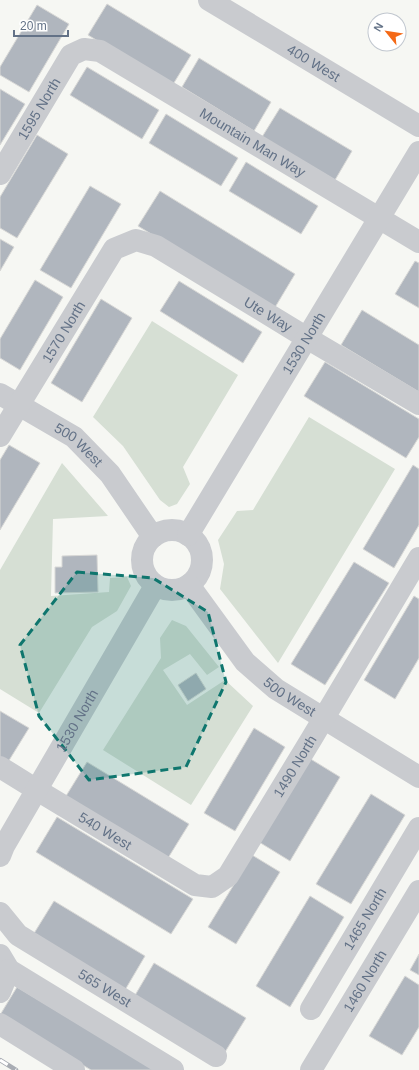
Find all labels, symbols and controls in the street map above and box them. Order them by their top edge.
scale bar [14,12,68,38]
north arrow [367,12,407,52]
text: 20 m [20,19,47,33]
text: N [371,21,386,33]
street label: 400 West [284,41,343,85]
street label: 1595 North [14,75,64,143]
street label: Mountain Man Way [197,105,308,180]
street label: Ute Way [241,294,295,335]
street label: 1570 North [39,298,88,366]
street label: 1530 North [279,309,328,377]
street label: 500 West [52,420,106,470]
street label: 500 West [260,674,319,720]
street label: 1530 North [53,686,101,754]
street label: 1490 North [270,732,320,800]
street label: 540 West [76,809,135,853]
street label: 1465 North [340,885,389,953]
street label: 1460 North [340,947,389,1015]
street label: 565 West [75,966,134,1010]

